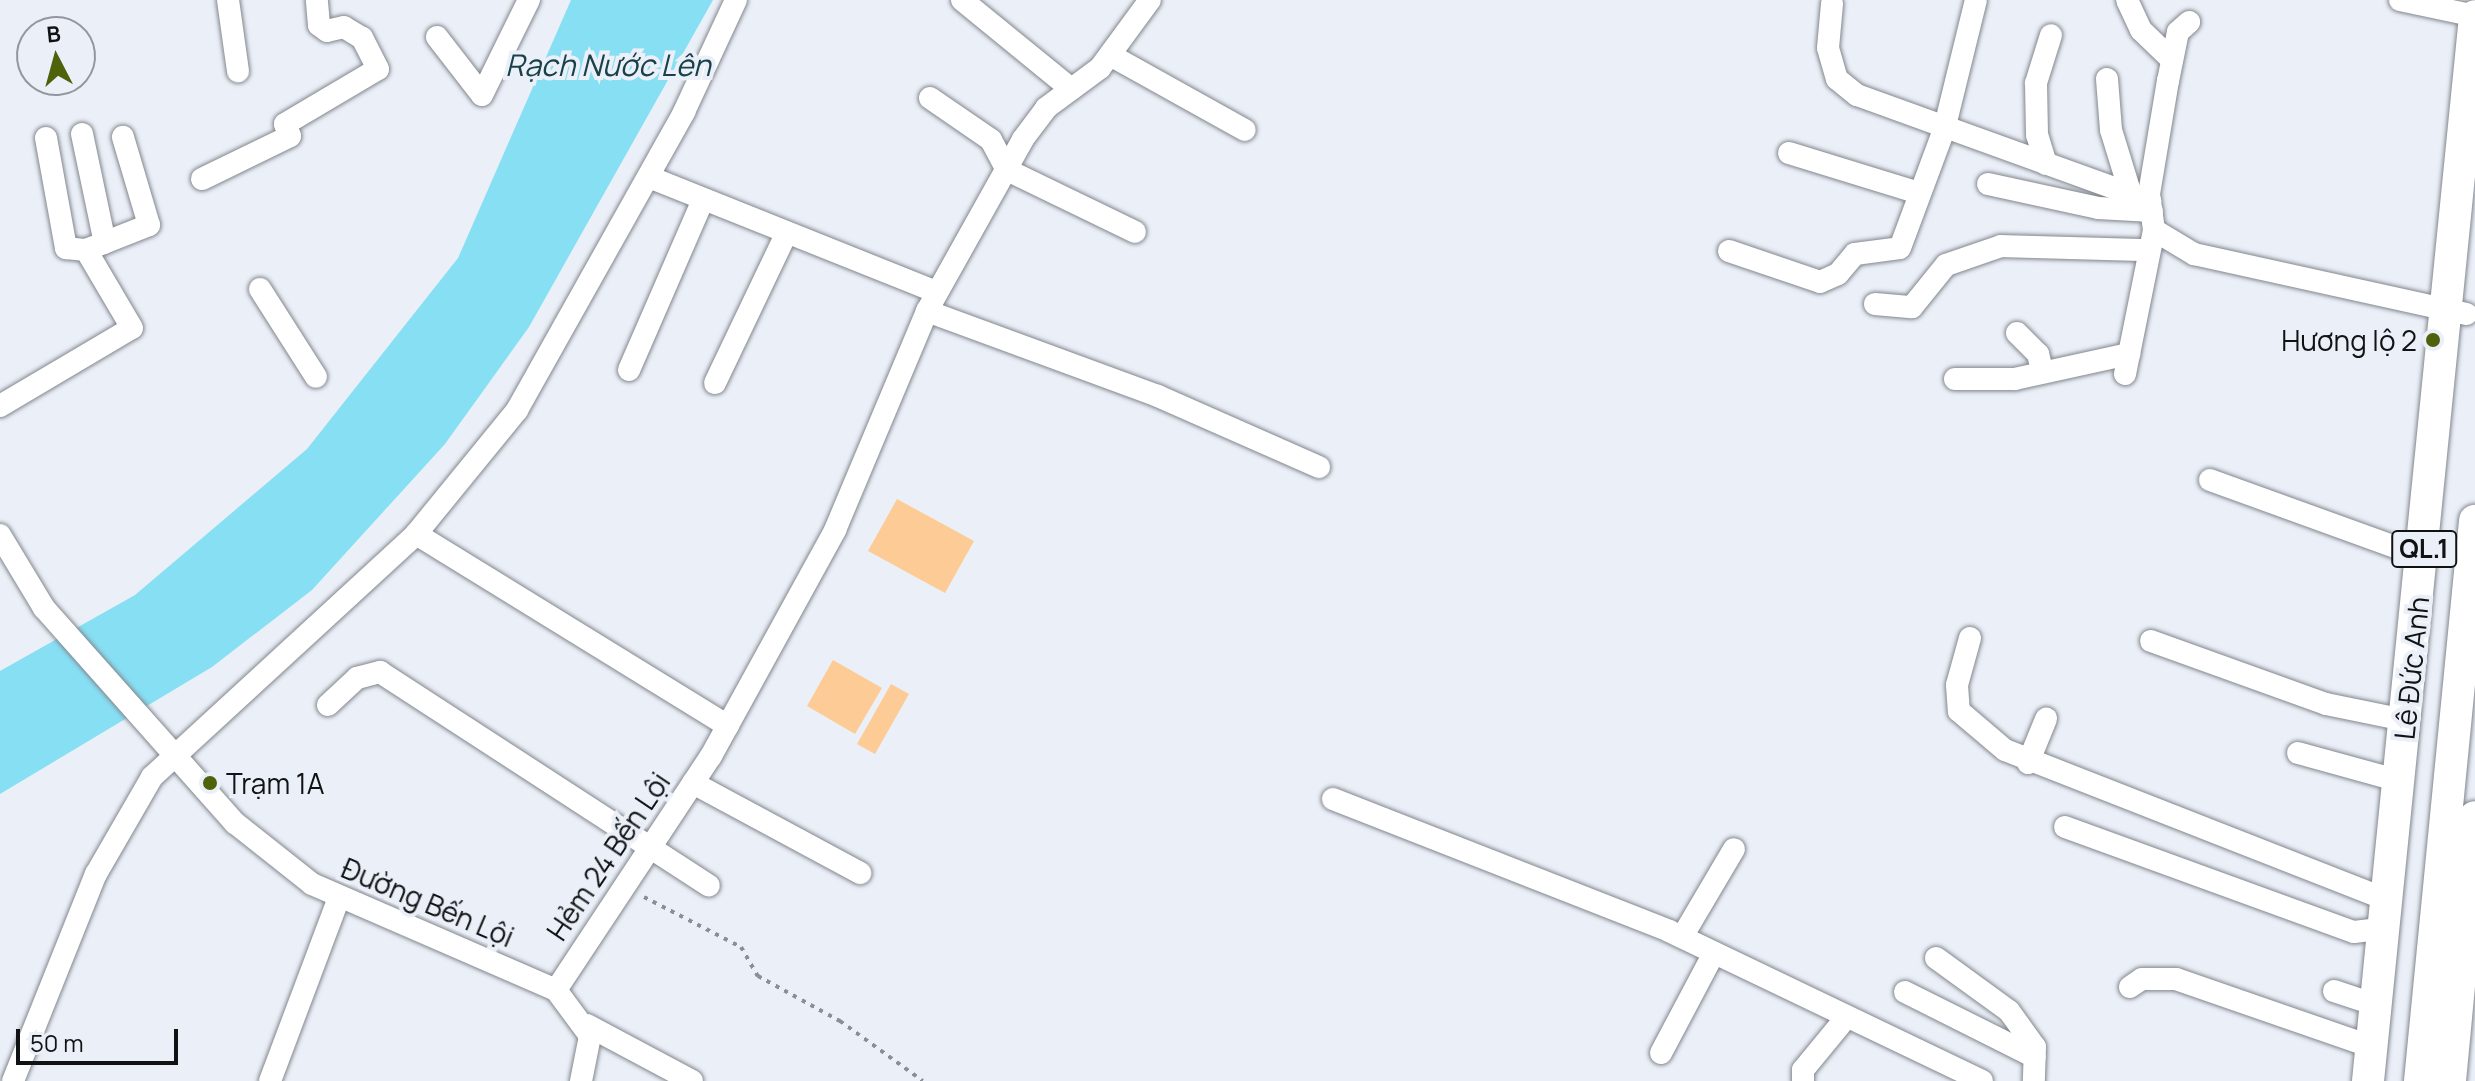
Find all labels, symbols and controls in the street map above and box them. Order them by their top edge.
north arrow [16,16,96,96]
text: B [45,18,62,50]
water label: Rạch Nước Lên [505,47,711,83]
place label: Hương lộ 2 [2281,323,2417,357]
marker: Hương lộ 2 [2424,331,2442,349]
road number: QL.1 [2390,527,2458,571]
street label: Lê Đức Anh [2387,595,2435,741]
place label: Trạm 1A [226,766,324,800]
street label: Hẻm 24 Bến Lội [540,766,676,946]
marker: Trạm 1A [201,774,219,792]
street label: Đường Bến Lội [337,851,519,953]
scale bar [20,1013,182,1063]
text: 50 m [30,1026,84,1059]

